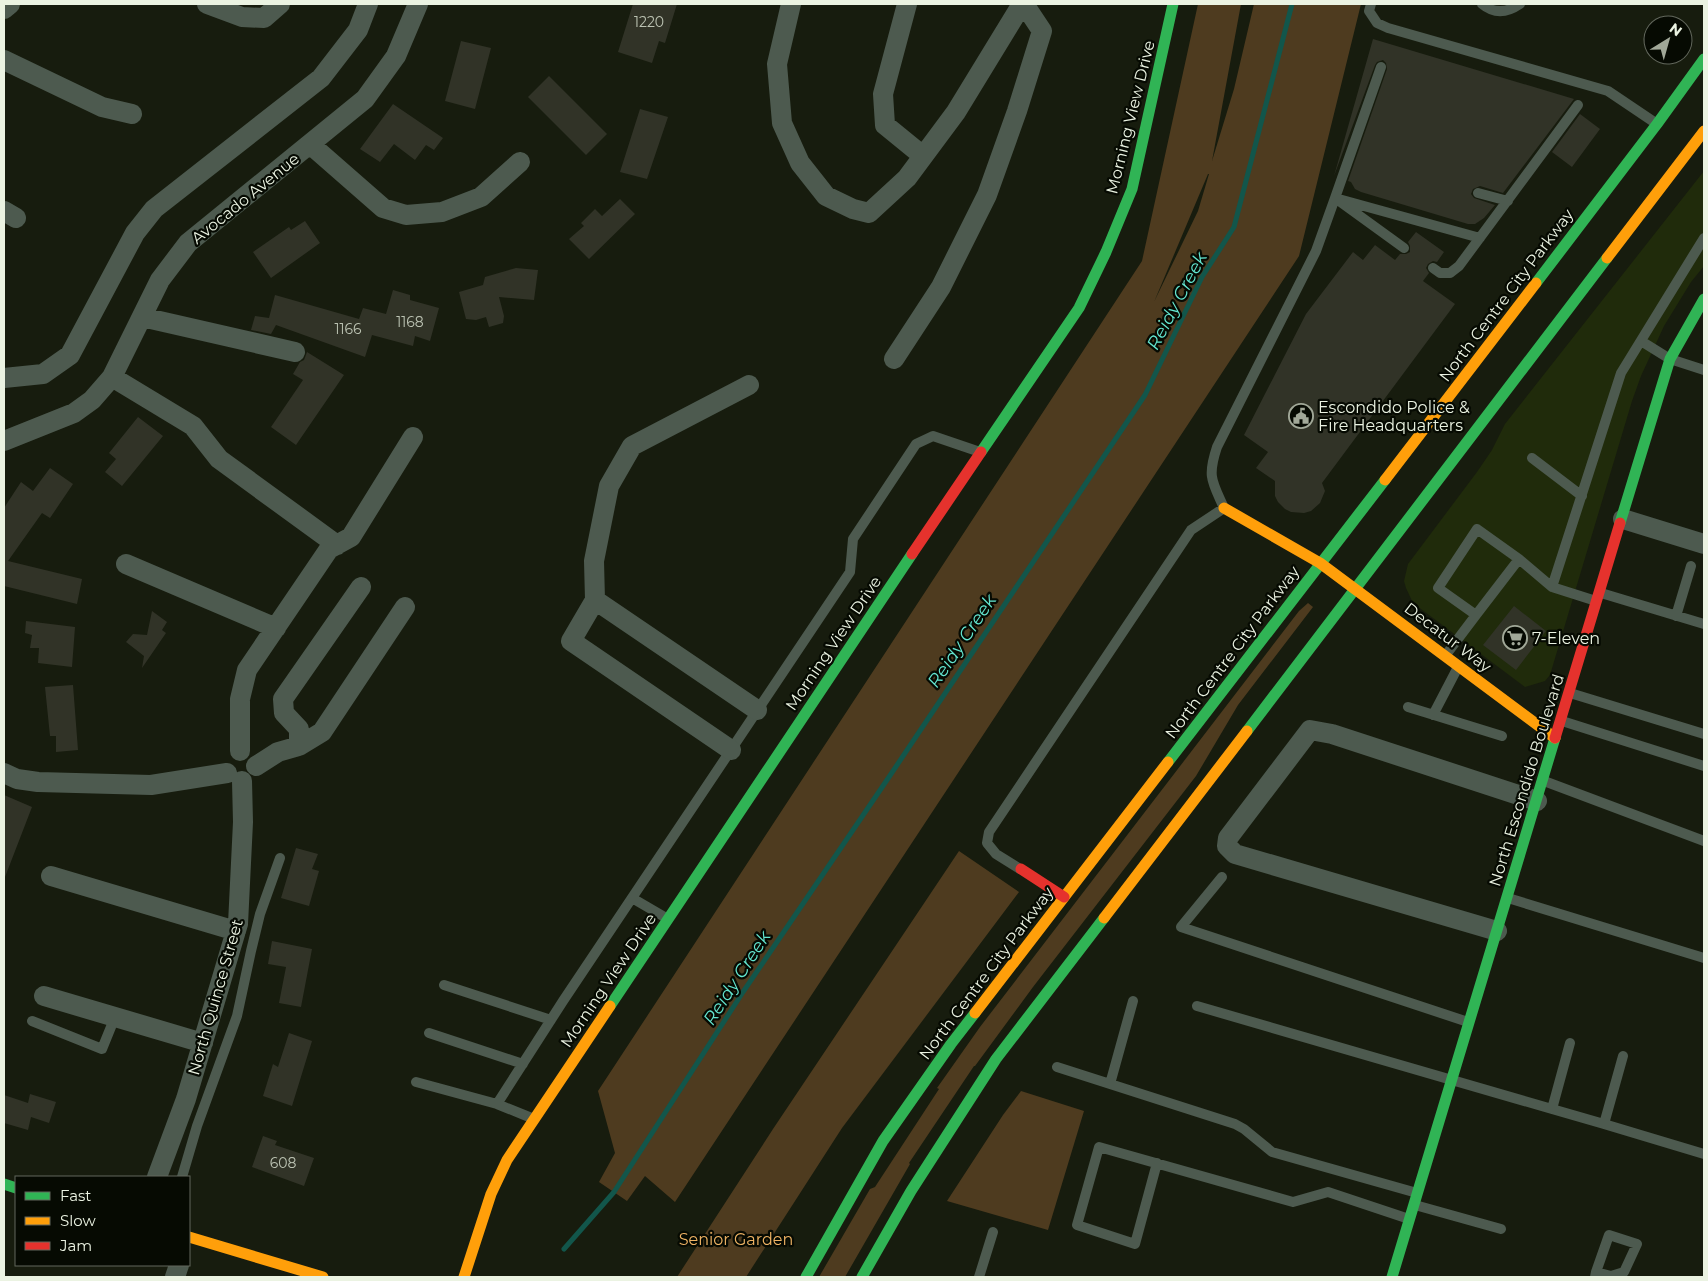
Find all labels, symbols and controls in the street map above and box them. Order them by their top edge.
house number: 1220 [634,13,664,31]
north arrow [1643,15,1693,65]
text: N [1666,19,1686,40]
street label: Morning View Drive [1102,38,1159,196]
street label: Avocado Avenue [187,149,303,248]
street label: North Centre City Parkway [1435,205,1578,385]
water label: Reidy Creek [1142,247,1213,354]
house number: 1168 [396,313,424,331]
house number: 1166 [334,320,362,338]
place label: Escondido Police & Fire Headquarters [1318,398,1470,435]
public building icon: Escondido Police & Fire Headquarters [1288,403,1314,429]
street label: North Centre City Parkway [1161,562,1304,742]
street label: Morning View Drive [781,573,885,714]
water label: Reidy Creek [923,589,1002,692]
street label: Decatur Way [1400,599,1495,676]
supermarket icon: 7-Eleven [1502,625,1528,651]
place label: 7-Eleven [1532,629,1600,648]
street label: North Escondido Boulevard [1485,672,1568,889]
street label: North Centre City Parkway [915,883,1058,1063]
street label: Morning View Drive [556,910,660,1051]
street label: North Quince Street [184,916,247,1077]
water label: Reidy Creek [698,926,776,1029]
house number: 608 [270,1154,296,1172]
legend [15,1176,190,1266]
text: Fast [60,1186,91,1205]
text: Slow [60,1211,96,1230]
park label: Senior Garden [679,1230,793,1249]
text: Jam [59,1236,92,1255]

